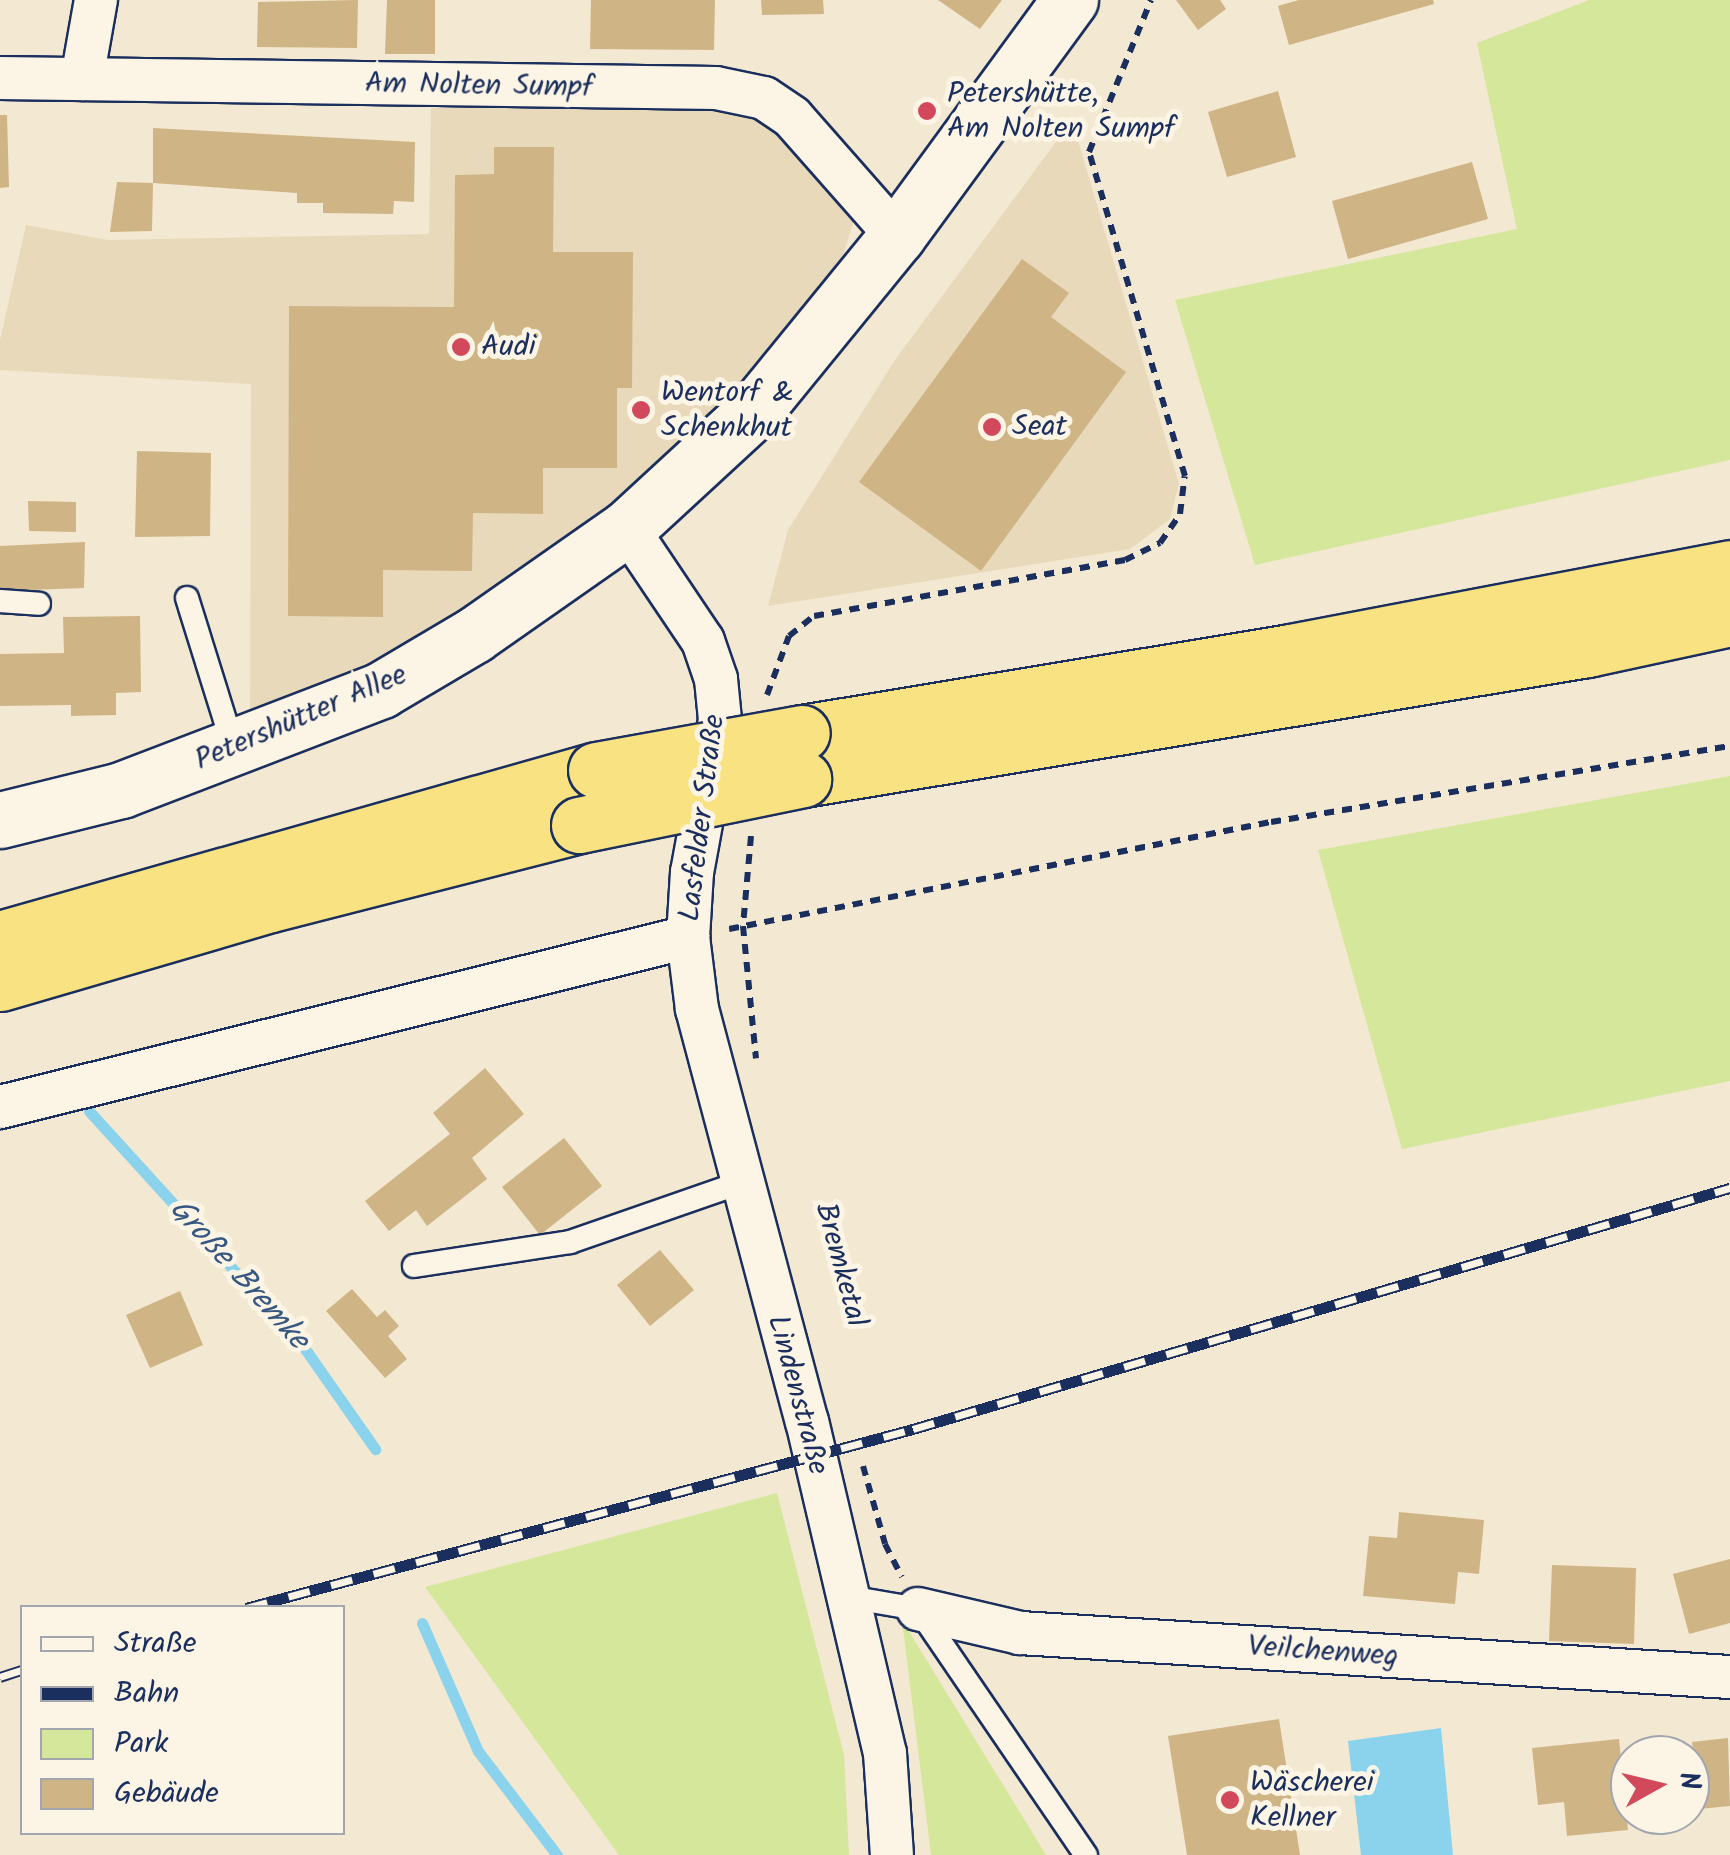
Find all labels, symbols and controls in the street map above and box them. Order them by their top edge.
street label: Am Nolten Sumpf [365,66,593,106]
place label: Petershütte, Am Nolten Sumpf [947,76,1175,146]
marker: Petershütte, Am Nolten Sumpf [916,100,938,122]
place label: Audi [481,329,536,365]
marker: Audi [450,336,472,358]
place label: Wentorf & Schenkhut [661,375,794,446]
marker: Wentorf & Schenkhut [630,399,652,421]
place label: Seat [1012,409,1067,445]
marker: Seat [981,416,1003,438]
street label: Petershütter Allee [190,657,412,779]
street label: Lasfelder Straße [672,712,734,924]
water label: Große Bremke [160,1191,316,1359]
street label: Bremketal [806,1199,874,1331]
street label: Lindenstraße [758,1311,836,1479]
legend [20,1605,345,1835]
text: Straße [114,1620,197,1668]
street label: Veilchenweg [1247,1629,1399,1675]
text: Bahn [114,1670,179,1718]
text: Park [114,1720,168,1768]
north arrow [1610,1735,1710,1835]
place label: Wäscherei Kellner [1250,1765,1374,1836]
text: N [1665,1769,1712,1793]
text: Gebäude [114,1770,219,1818]
marker: Wäscherei Kellner [1219,1789,1241,1811]

